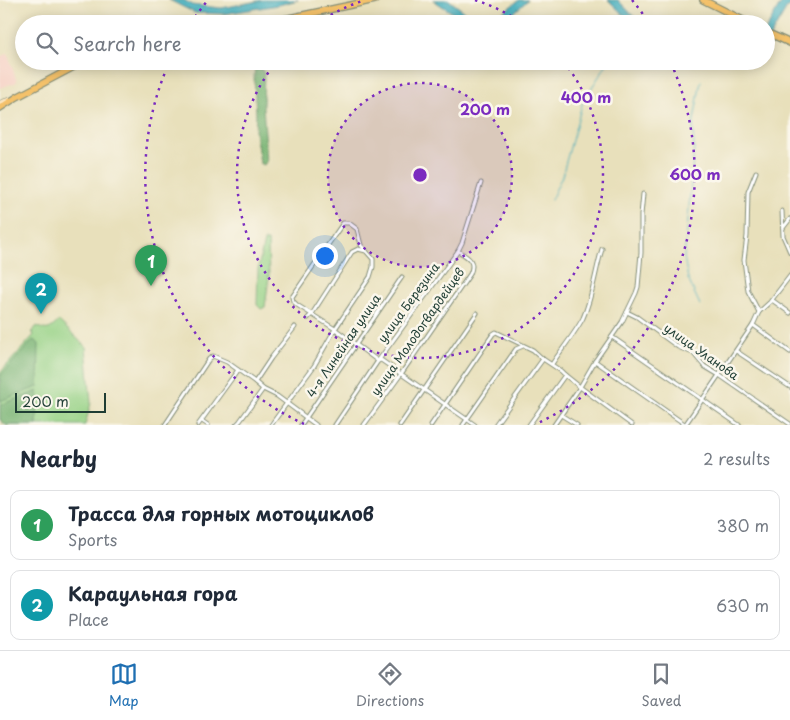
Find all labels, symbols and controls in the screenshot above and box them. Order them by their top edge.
search box [15,15,775,70]
icon: search [33,29,61,57]
text: Search here [73,29,182,57]
text: 400 m [561,85,611,108]
text: 200 m [460,97,510,120]
text: 600 m [669,162,721,185]
centre of rings [411,166,429,184]
your location [312,243,338,269]
pin: 1 [135,245,167,286]
street label: улица Березина [373,258,444,346]
street label: улица Молодогвардейцев [366,264,468,399]
pin: 2 [25,273,57,314]
street label: 4-я Линейная улица [302,290,385,401]
street label: улица Уланова [660,319,743,384]
scale bar [15,390,106,413]
text: 200 m [22,391,69,412]
text: Nearby [20,442,97,474]
text: 2 results [703,446,770,470]
text: Трасса для горных мотоциклов [68,499,374,527]
text: 1 [33,513,41,537]
text: 380 m [717,513,769,537]
text: Sports [68,527,117,551]
text: Караульная гора [68,579,238,607]
text: 2 [31,593,43,617]
text: 630 m [716,593,769,617]
text: Place [68,607,109,631]
tab: Map [109,660,139,711]
tab: Directions [356,660,424,711]
tab: Saved [642,660,681,711]

